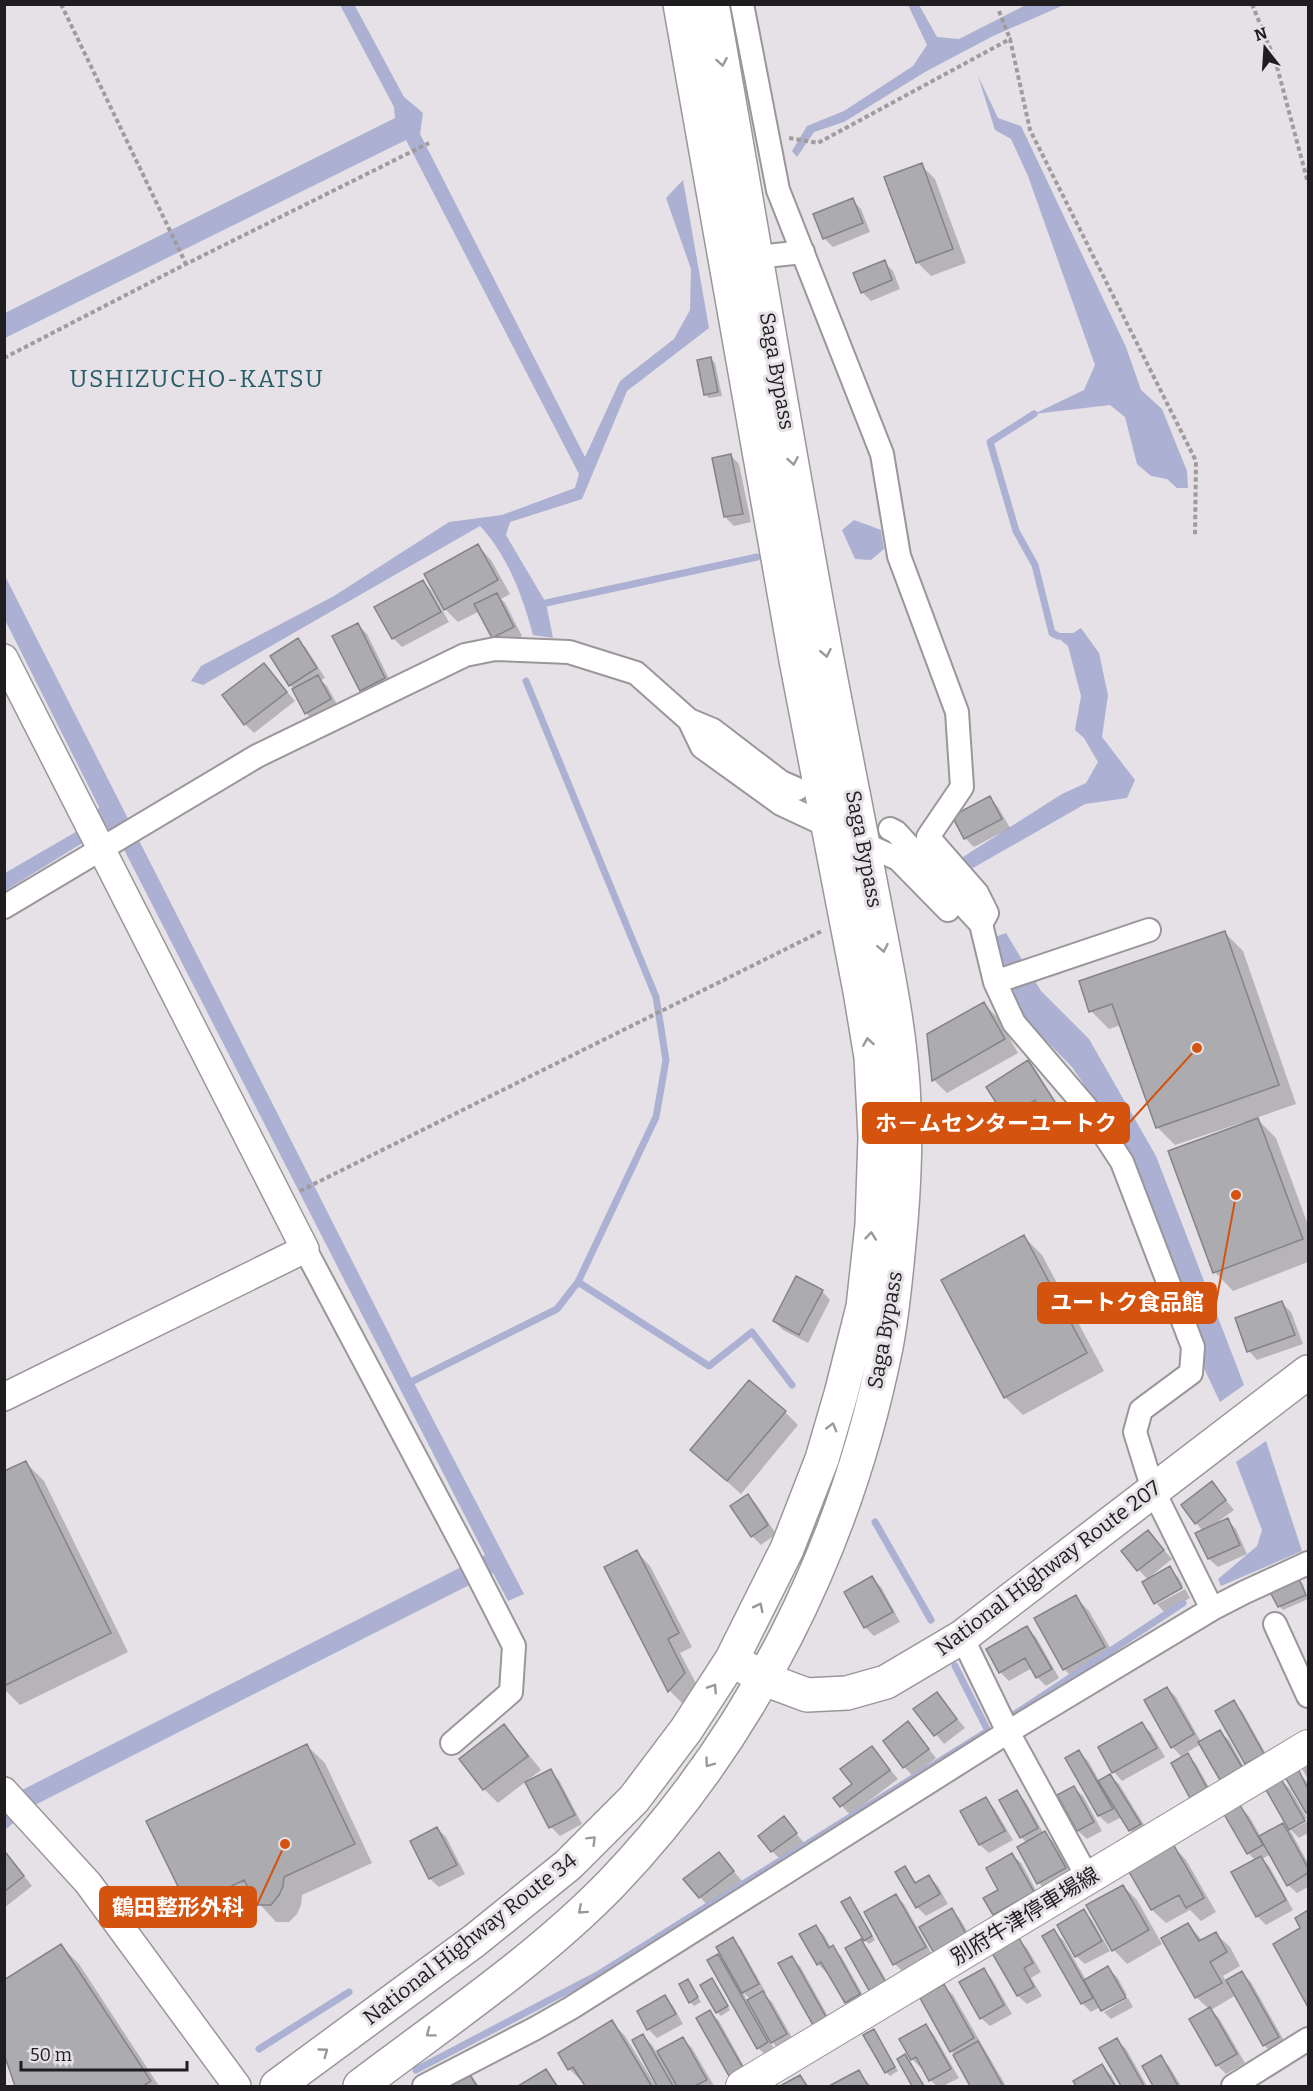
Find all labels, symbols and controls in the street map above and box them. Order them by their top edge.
north arrow [1235,18,1295,78]
text: N [1252,23,1269,45]
one-way arrow [715,57,728,67]
street label: Saga Bypass [754,310,800,432]
district label: USHIZUCHO-KATSU [69,365,325,393]
one-way arrow [786,456,798,466]
one-way arrow [819,648,832,658]
street label: Saga Bypass [840,788,888,910]
one-way arrow [876,942,889,952]
one-way arrow [863,1037,875,1046]
callout: ホ－ムセンターユートク [863,1103,1129,1143]
text: ホ－ムセンターユートク [875,1110,1117,1137]
one-way arrow [864,1232,877,1241]
street label: Saga Bypass [862,1269,908,1391]
callout: ユートク食品館 [1038,1283,1216,1323]
text: ユートク食品館 [1050,1289,1204,1316]
one-way arrow [825,1422,837,1433]
street label: National Highway Route 207 [930,1475,1166,1661]
one-way arrow [752,1603,763,1614]
one-way arrow [706,1684,717,1695]
one-way arrow [705,1757,716,1768]
one-way arrow [585,1837,596,1848]
street label: National Highway Route 34 [358,1848,582,2030]
street label: 別府牛津停車場線 [946,1862,1104,1970]
callout: 鶴田整形外科 [100,1887,256,1927]
text: 鶴田整形外科 [112,1894,244,1921]
one-way arrow [578,1903,589,1914]
one-way arrow [426,2025,437,2036]
scale bar [21,2034,188,2072]
text: 50 m [30,2044,72,2066]
one-way arrow [318,2048,329,2059]

